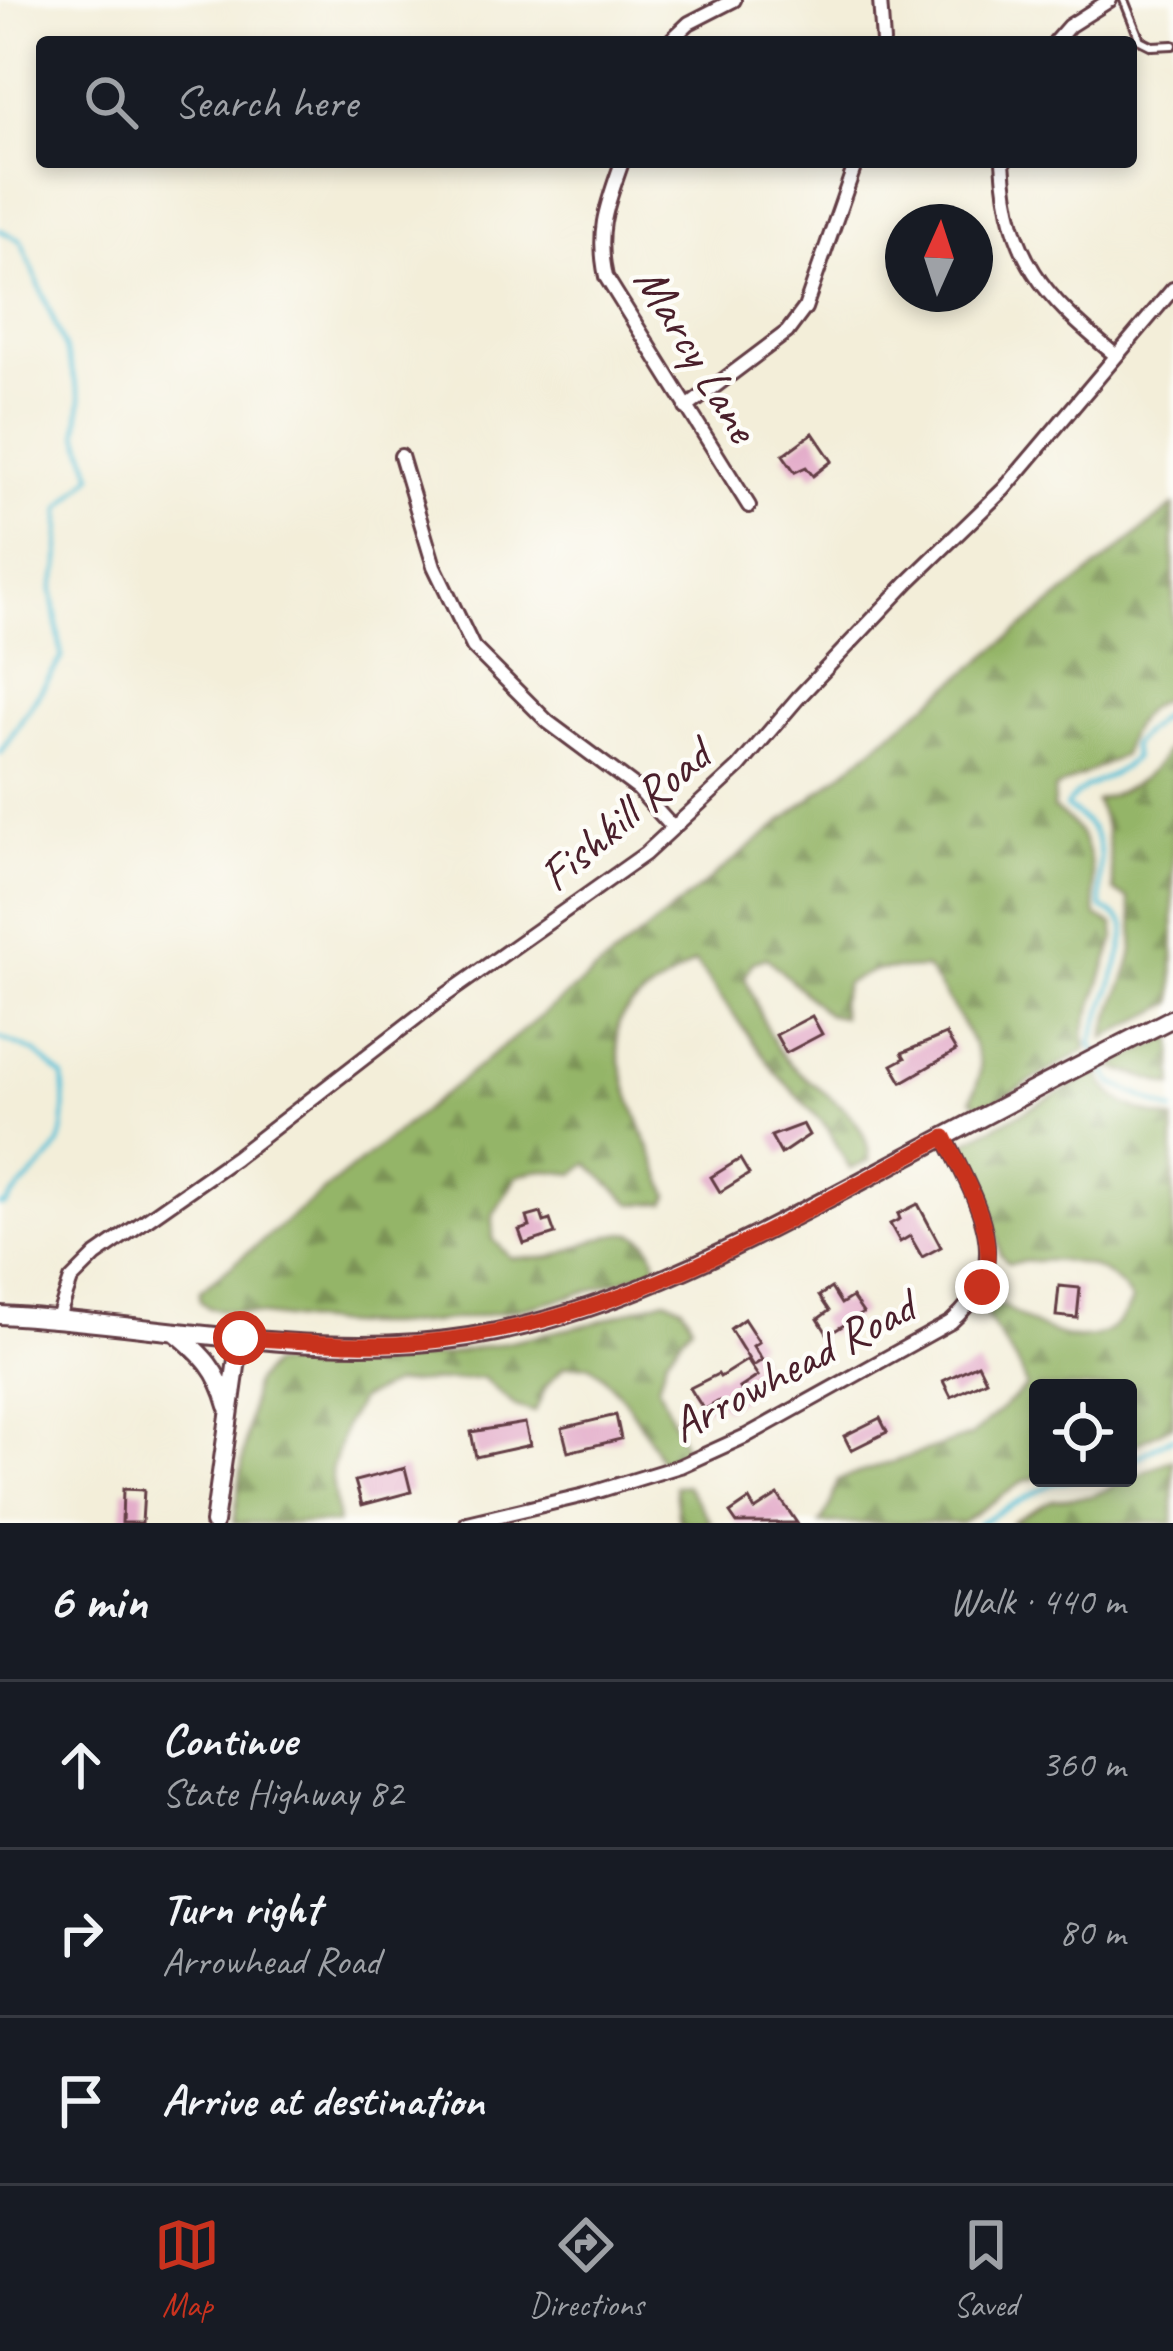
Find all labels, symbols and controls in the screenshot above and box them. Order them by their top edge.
search box [36,36,1137,168]
icon: search [78,69,144,135]
text: Search here [174,74,357,131]
north arrow [885,204,993,312]
street label: Marcy Lane [621,255,775,455]
street label: Fishkill Road [527,722,727,904]
route end [955,1260,1009,1314]
street label: Arrowhead Road [660,1274,930,1455]
route start [213,1311,267,1365]
map controls [1029,1379,1137,1487]
button: locate [1029,1379,1137,1487]
text: 6 min [48,1569,147,1633]
text: Walk · 440 m [949,1577,1125,1626]
text: Continue [162,1712,296,1769]
icon: ahead [48,1732,114,1798]
text: 360 m [1041,1740,1125,1789]
text: State Highway 82 [162,1769,403,1818]
text: Turn right [162,1880,320,1937]
icon: right [48,1900,114,1966]
text: 80 m [1059,1908,1125,1957]
text: Arrowhead Road [162,1937,380,1986]
icon: arrive [48,2068,114,2134]
text: Arrive at destination [162,2072,484,2129]
tab: Map [154,2212,220,2326]
tab: Directions [529,2212,644,2326]
tab: Saved [953,2212,1019,2326]

